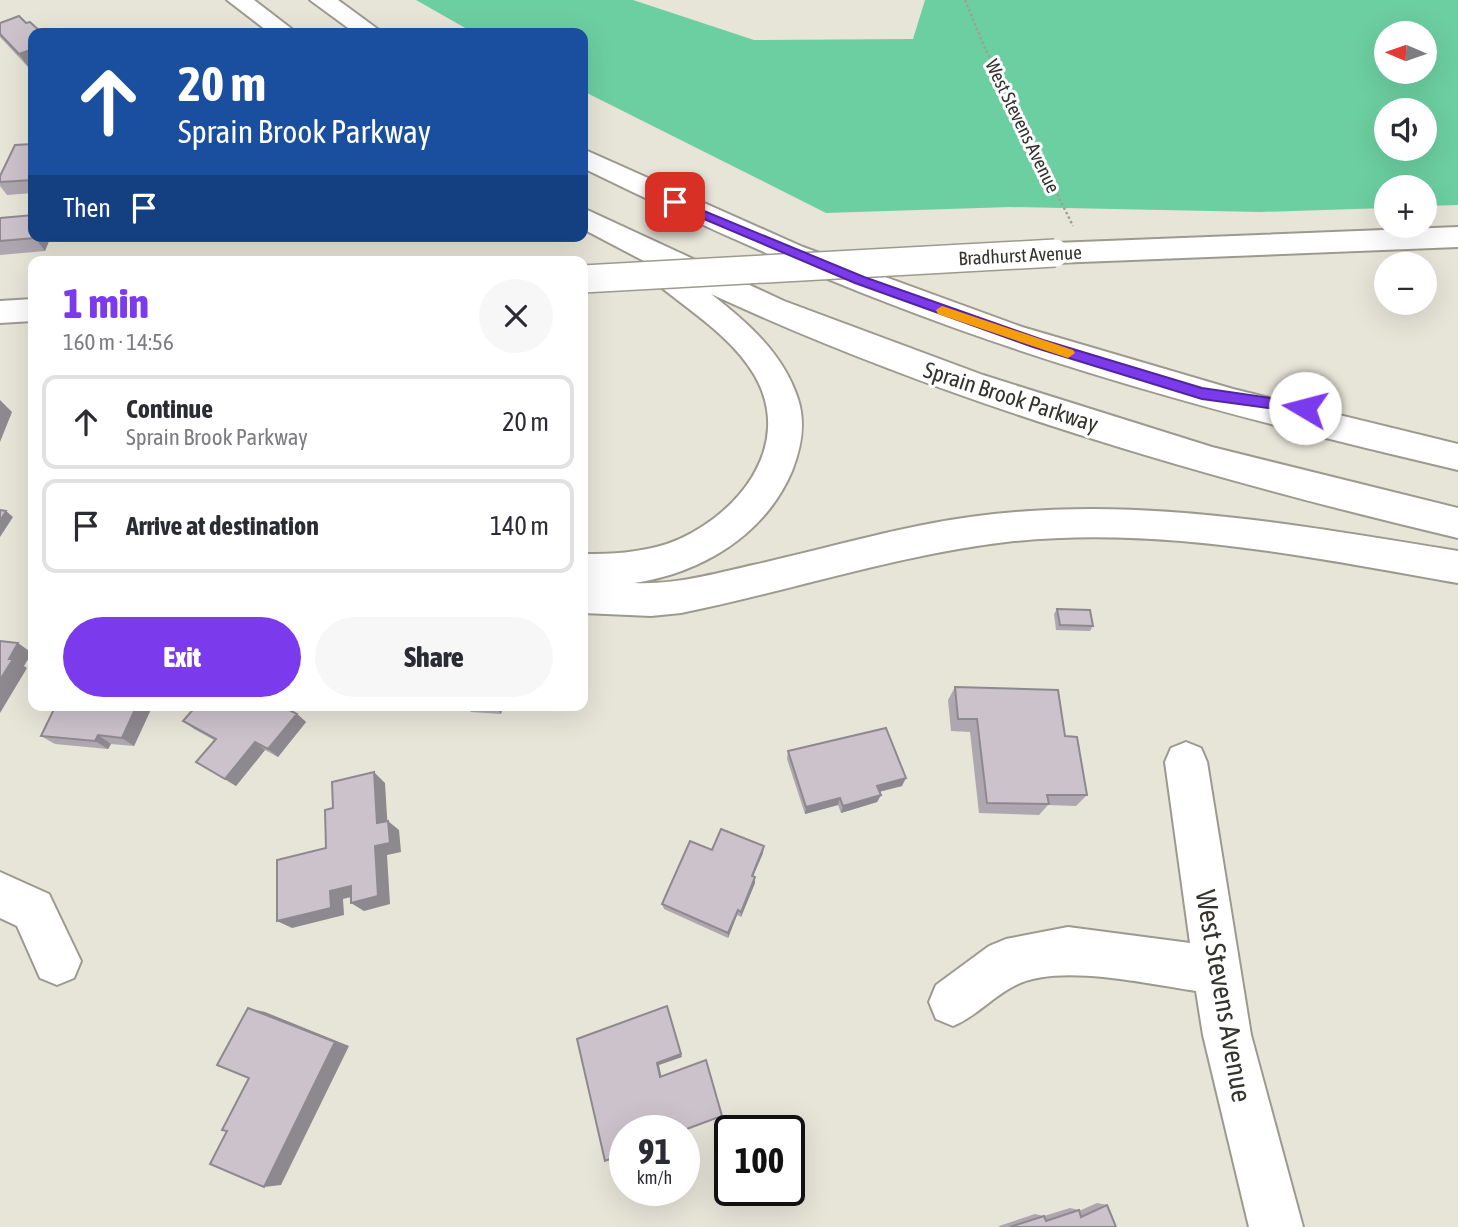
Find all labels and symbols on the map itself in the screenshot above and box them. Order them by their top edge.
north arrow [1374,21,1437,84]
street label: West Stevens Avenue [981,56,1065,196]
pin [645,172,705,232]
street label: Bradhurst Avenue [958,241,1082,269]
street label: Sprain Brook Parkway [921,357,1101,437]
position arrow [1268,371,1342,445]
street label: West Stevens Avenue [1190,887,1258,1105]
speed limit sign: 100 [714,1115,805,1206]

